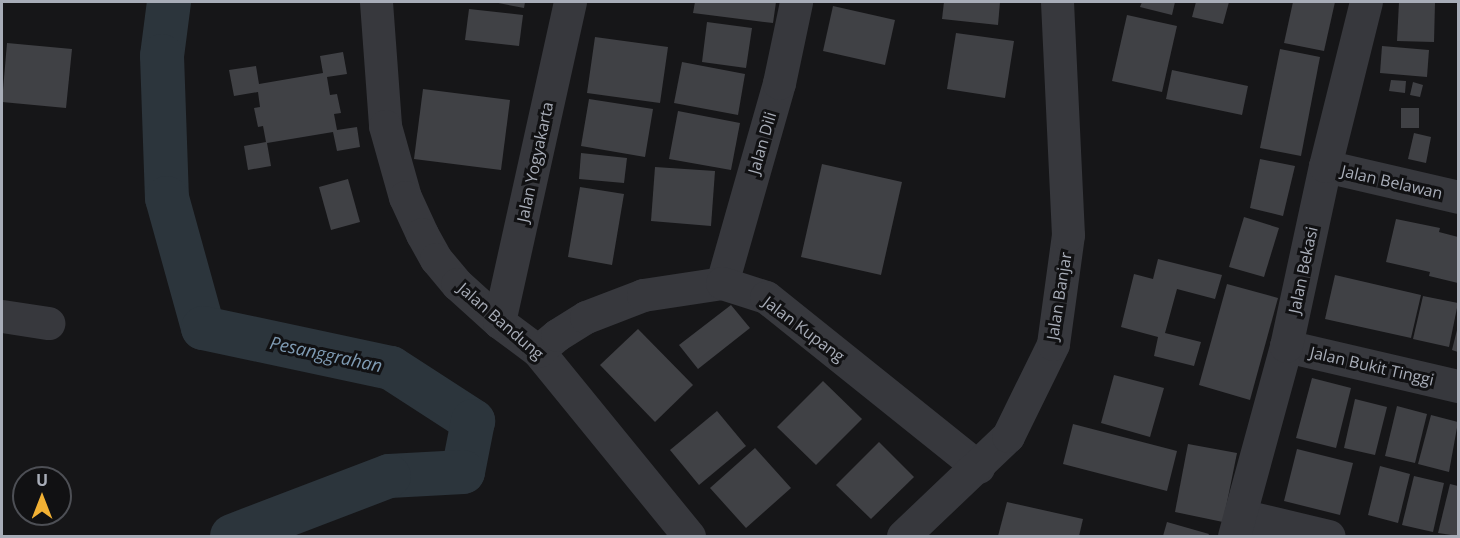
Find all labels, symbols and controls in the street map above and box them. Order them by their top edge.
street label: Jalan Yogyakarta [513,100,557,224]
street label: Jalan Dili [744,110,780,176]
street label: Jalan Belawan [1339,161,1445,203]
street label: Jalan Bekasi [1284,225,1322,315]
street label: Jalan Banjar [1043,251,1075,341]
street label: Jalan Bandung [454,279,548,363]
street label: Jalan Kupang [760,292,848,366]
water label: Pesanggrahan [268,332,384,376]
street label: Jalan Bukit Tinggi [1308,342,1436,390]
north arrow [12,466,72,526]
text: U [36,469,48,491]

